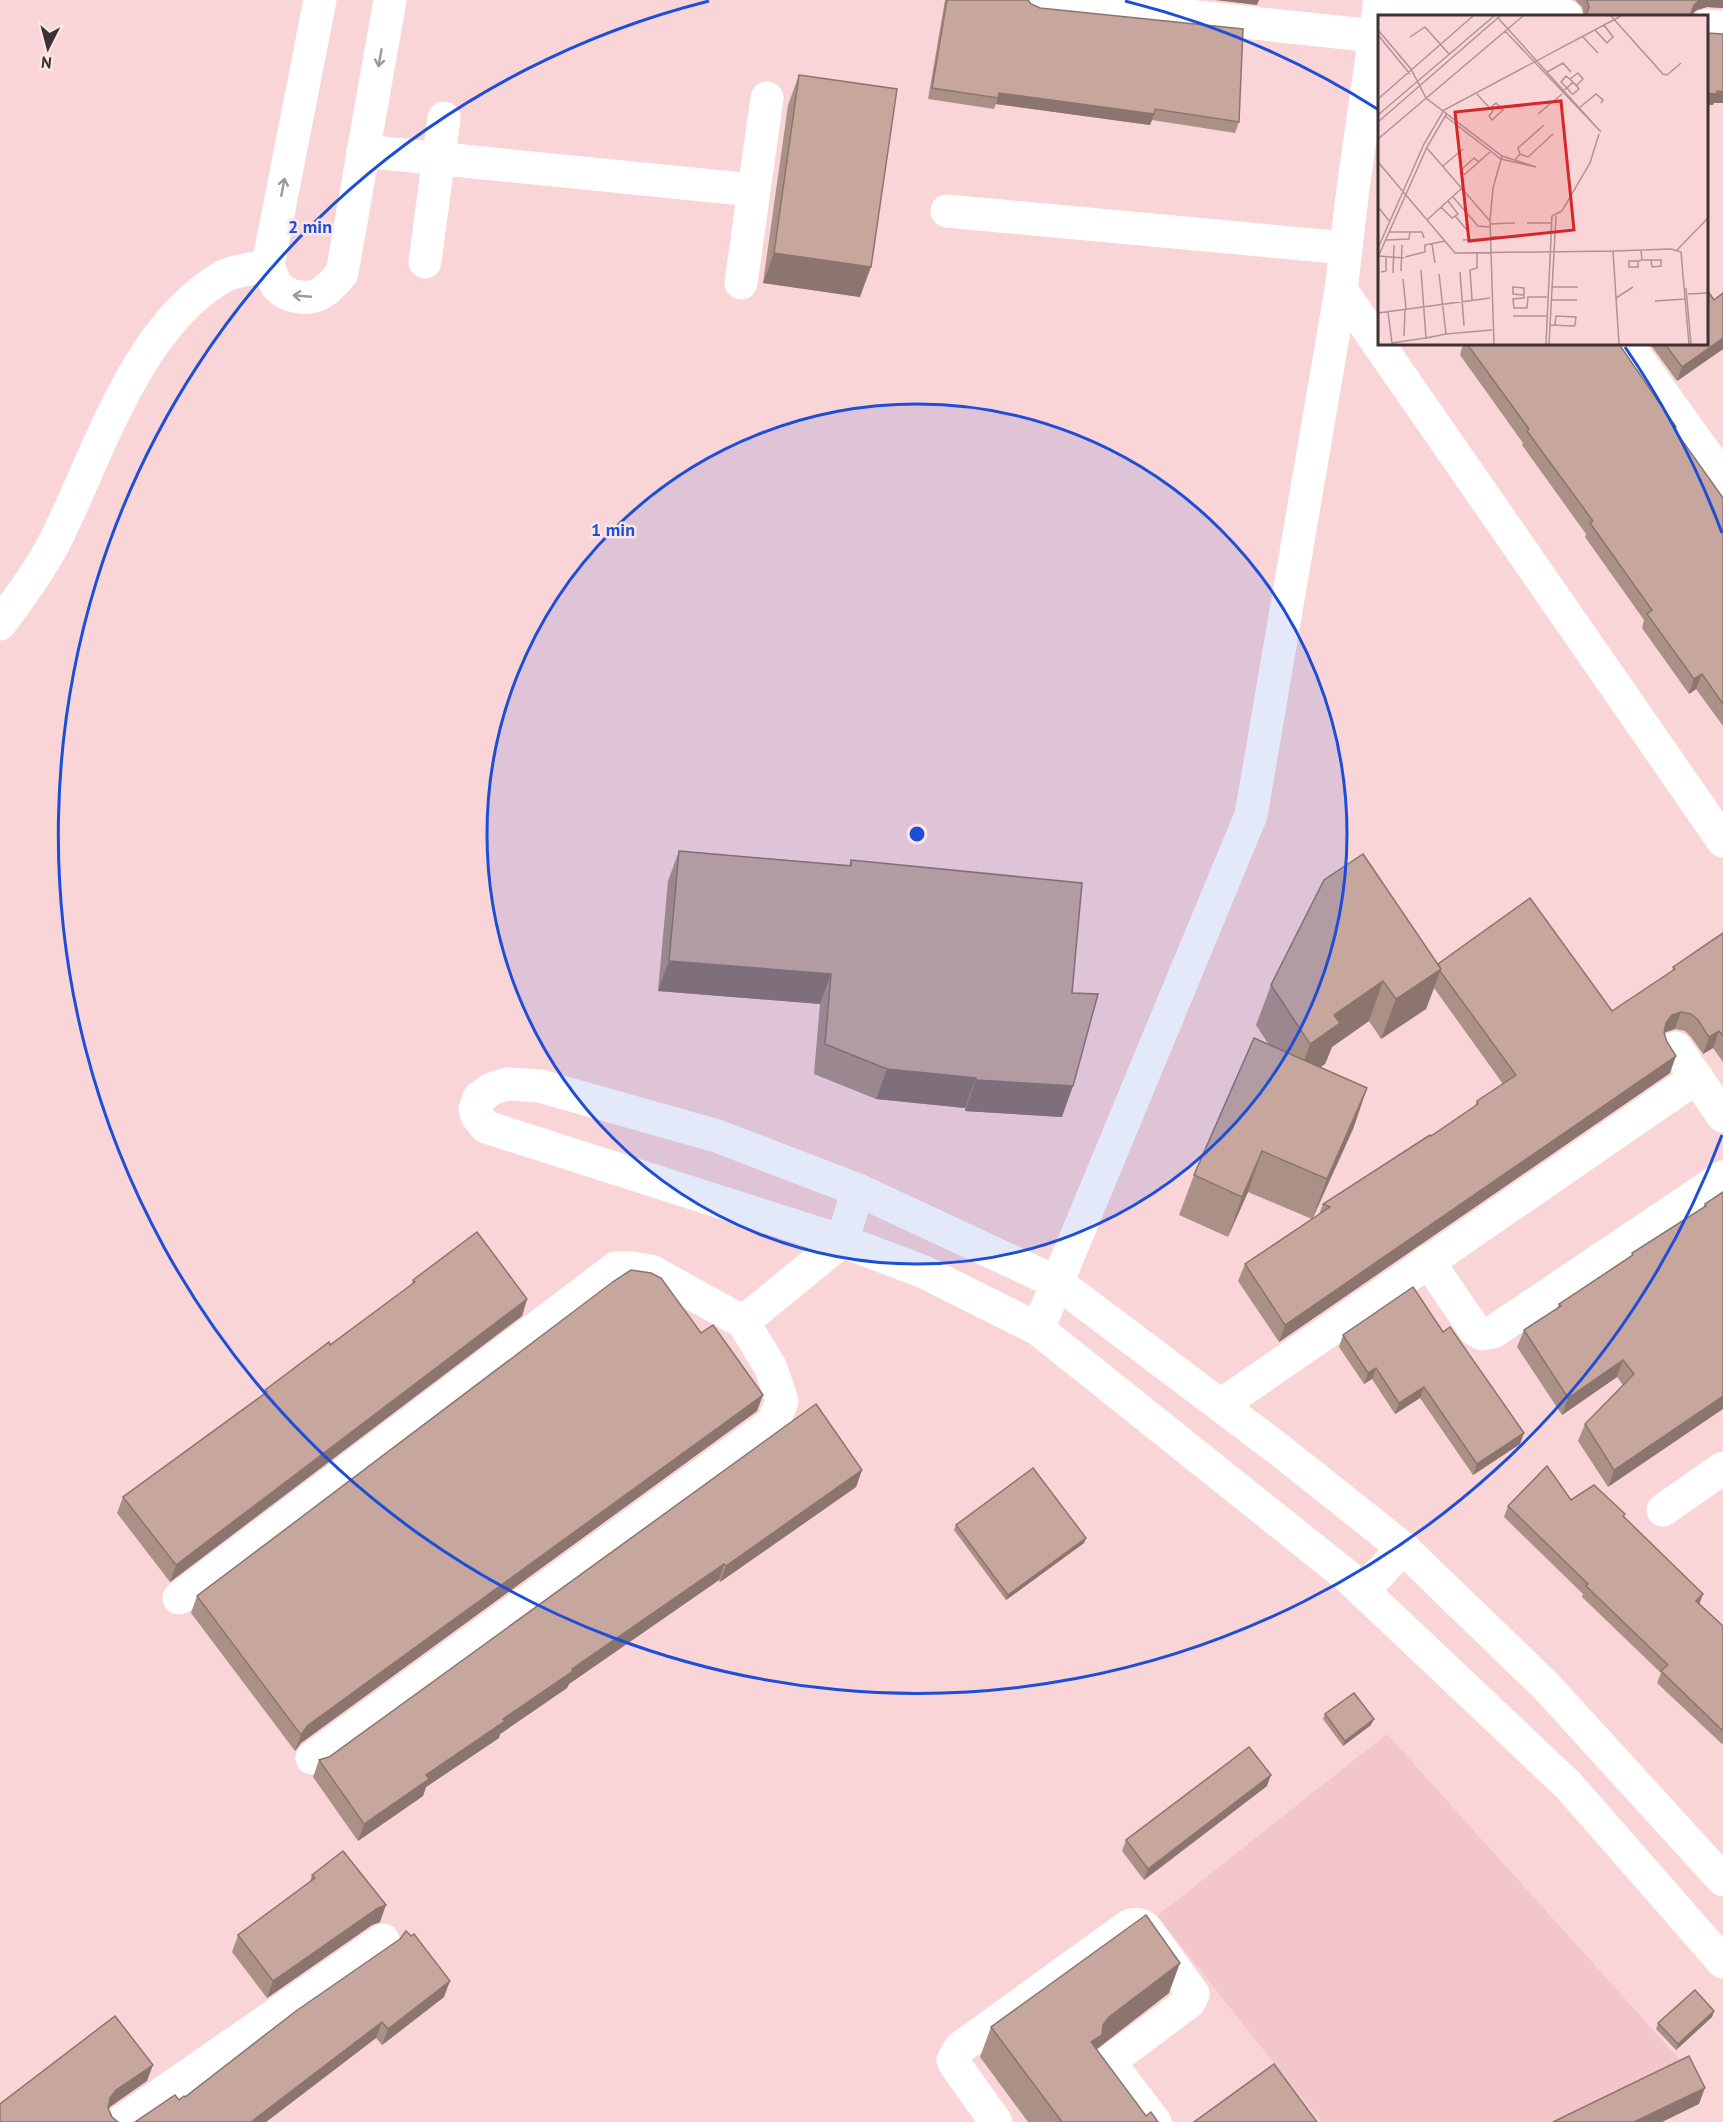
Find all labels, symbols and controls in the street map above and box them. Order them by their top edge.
inset map [1378,15,1708,345]
north arrow [18,18,78,78]
one-way arrow [374,47,385,67]
text: N [40,52,53,73]
one-way arrow [278,178,289,198]
text: 2 min [288,215,332,238]
one-way arrow [292,290,312,301]
text: 1 min [591,518,635,541]
centre of rings [907,824,927,844]

